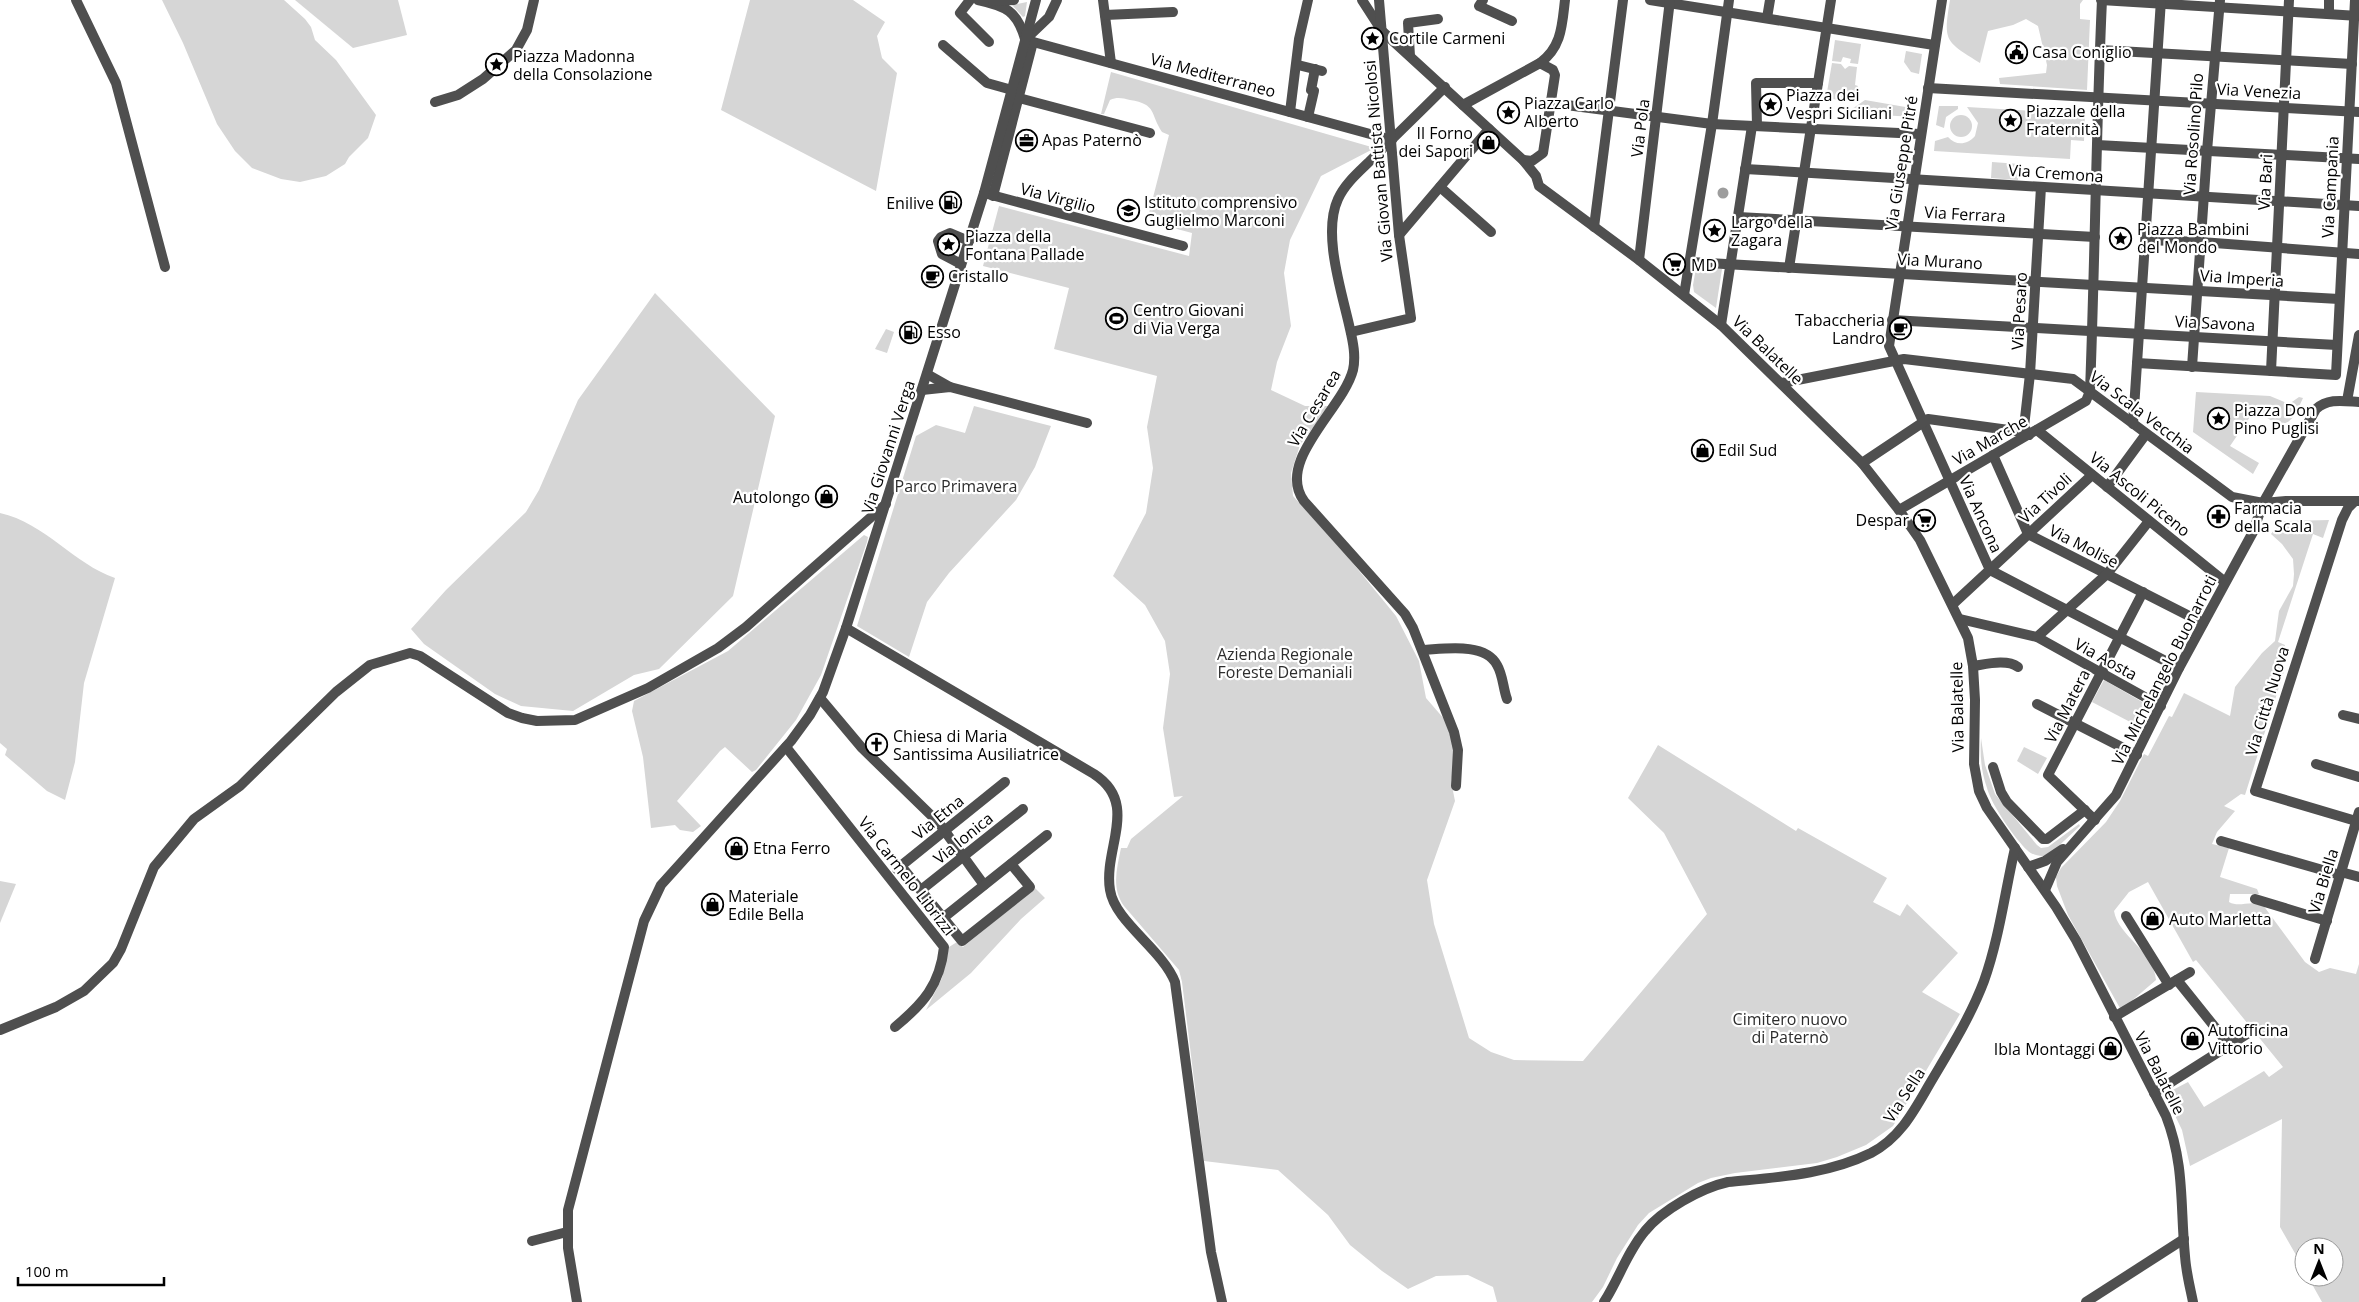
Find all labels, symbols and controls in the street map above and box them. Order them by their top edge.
place icon: Cortile Carmeni [1361,26,1385,50]
place label: Cortile Carmeni [1389,27,1505,49]
public building icon: Casa Coniglio [2004,40,2028,64]
place label: Casa Coniglio [2032,41,2132,63]
place label: Piazza Madonna della Consolazione [513,45,653,85]
street label: Via Mediterraneo [1148,48,1278,102]
place icon: Piazza Madonna della Consolazione [485,53,509,77]
street label: Via Giovan Battista Nicolosi [1358,59,1398,263]
street label: Via Rosolino Pilo [2178,72,2208,196]
street label: Via Venezia [2216,78,2302,104]
place label: Piazza dei Vespri Siciliani [1786,84,1892,124]
place label: Piazza Carlo Alberto [1524,92,1614,132]
place icon: Piazza dei Vespri Siciliani [1758,92,1782,116]
street label: Via Giuseppe Pitré [1879,94,1923,232]
street label: Via Pola [1625,97,1655,159]
place icon: Piazza Carlo Alberto [1496,100,1520,124]
place label: Piazzale della Fraternità [2026,100,2125,140]
place icon: Piazzale della Fraternità [1998,108,2022,132]
place label: Il Forno dei Sapori [1398,122,1473,162]
office icon: Apas Paternò [1014,128,1038,152]
place label: Apas Paternò [1042,129,1142,151]
shop icon: Il Forno dei Sapori [1477,130,1501,154]
street label: Via Campania [2316,136,2344,238]
street label: Via Bari [2253,153,2277,211]
street label: Via Cremona [2008,159,2104,187]
street label: Via Virgilio [1018,177,1098,219]
fuel station icon: Enilive [938,191,962,215]
place label: Istituto comprensivo Guglielmo Marconi [1144,191,1297,231]
place label: Enilive [886,192,934,214]
school or university icon: Istituto comprensivo Guglielmo Marconi [1116,199,1140,223]
street label: Via Ferrara [1924,201,2006,227]
place label: Largo della Zagara [1731,211,1813,251]
place label: Piazza Bambini del Mondo [2137,218,2249,258]
place icon: Largo della Zagara [1703,219,1727,243]
place label: Piazza della Fontana Pallade [965,225,1084,265]
place icon: Piazza Bambini del Mondo [2109,226,2133,250]
place icon: Piazza della Fontana Pallade [937,233,961,257]
street label: Via Murano [1897,248,1983,274]
supermarket icon: MD [1663,253,1687,277]
place label: MD [1691,254,1717,276]
cafe icon: Cristallo [920,264,944,288]
street label: Via Imperia [2199,264,2285,292]
place label: Cristallo [948,265,1009,287]
street label: Via Pesaro [2006,272,2032,350]
place label: Centro Giovani di Via Verga [1133,299,1244,339]
sports icon: Centro Giovani di Via Verga [1105,307,1129,331]
place label: Tabaccheria Landro [1795,309,1885,349]
street label: Via Savona [2174,310,2256,336]
street label: Via Balatelle [1728,311,1808,389]
cafe icon: Tabaccheria Landro [1889,317,1913,341]
fuel station icon: Esso [899,320,923,344]
place label: Esso [927,321,961,343]
street label: Via Cesarea [1282,365,1346,451]
street label: Via Scala Vecchia [2085,365,2199,459]
street label: Via Giovanni Verga [856,377,920,517]
place label: Piazza Don Pino Puglisi [2234,399,2319,439]
place icon: Piazza Don Pino Puglisi [2206,407,2230,431]
street label: Via Marche [1949,410,2031,470]
shop icon: Edil Sud [1690,438,1714,462]
place label: Edil Sud [1718,439,1777,461]
street label: Via Ascoli Piceno [2085,447,2195,541]
street label: Via Tivoli [2014,468,2076,528]
street label: Via Ancona [1954,472,2008,556]
park label: Parco Primavera [895,475,1017,497]
shop icon: Autolongo [814,485,838,509]
place label: Autolongo [733,486,810,508]
place label: Farmacia della Scala [2234,497,2312,537]
pharmacy icon: Farmacia della Scala [2206,505,2230,529]
supermarket icon: Despar [1913,508,1937,532]
place label: Despar [1856,509,1909,531]
street label: Via Molise [2045,519,2123,573]
street label: Via Michelangelo Buonarroti [2106,571,2222,769]
street label: Via Aosta [2071,633,2141,685]
park label: Azienda Regionale Foreste Demaniali [1217,643,1353,683]
street label: Via Città Nuova [2240,643,2294,759]
street label: Via Balatelle [1945,662,1969,752]
street label: Via Matera [2039,665,2095,747]
place label: Chiesa di Maria Santissima Ausiliatrice [893,725,1059,765]
church icon: Chiesa di Maria Santissima Ausiliatrice [865,733,889,757]
street label: Via Etna [908,790,968,844]
street label: Via Ionica [928,807,998,869]
street label: Via Carmelo Librizzi [854,812,960,940]
shop icon: Etna Ferro [725,836,749,860]
place label: Etna Ferro [753,837,830,859]
street label: Via Biella [2303,846,2343,916]
place label: Materiale Edile Bella [728,885,804,925]
shop icon: Materiale Edile Bella [700,893,724,917]
shop icon: Auto Marletta [2141,907,2165,931]
place label: Auto Marletta [2169,908,2272,930]
park label: Cimitero nuovo di Paternò [1733,1008,1847,1048]
place label: Autofficina Vittorio [2208,1019,2288,1059]
shop icon: Autofficina Vittorio [2180,1027,2204,1051]
street label: Via Balatelle [2130,1028,2190,1118]
shop icon: Ibla Montaggi [2099,1037,2123,1061]
place label: Ibla Montaggi [1994,1038,2095,1060]
street label: Via Sella [1878,1063,1930,1127]
north arrow [2294,1237,2344,1287]
text: N [2313,1239,2325,1258]
scale bar [18,1254,164,1286]
text: 100 m [25,1261,69,1281]

